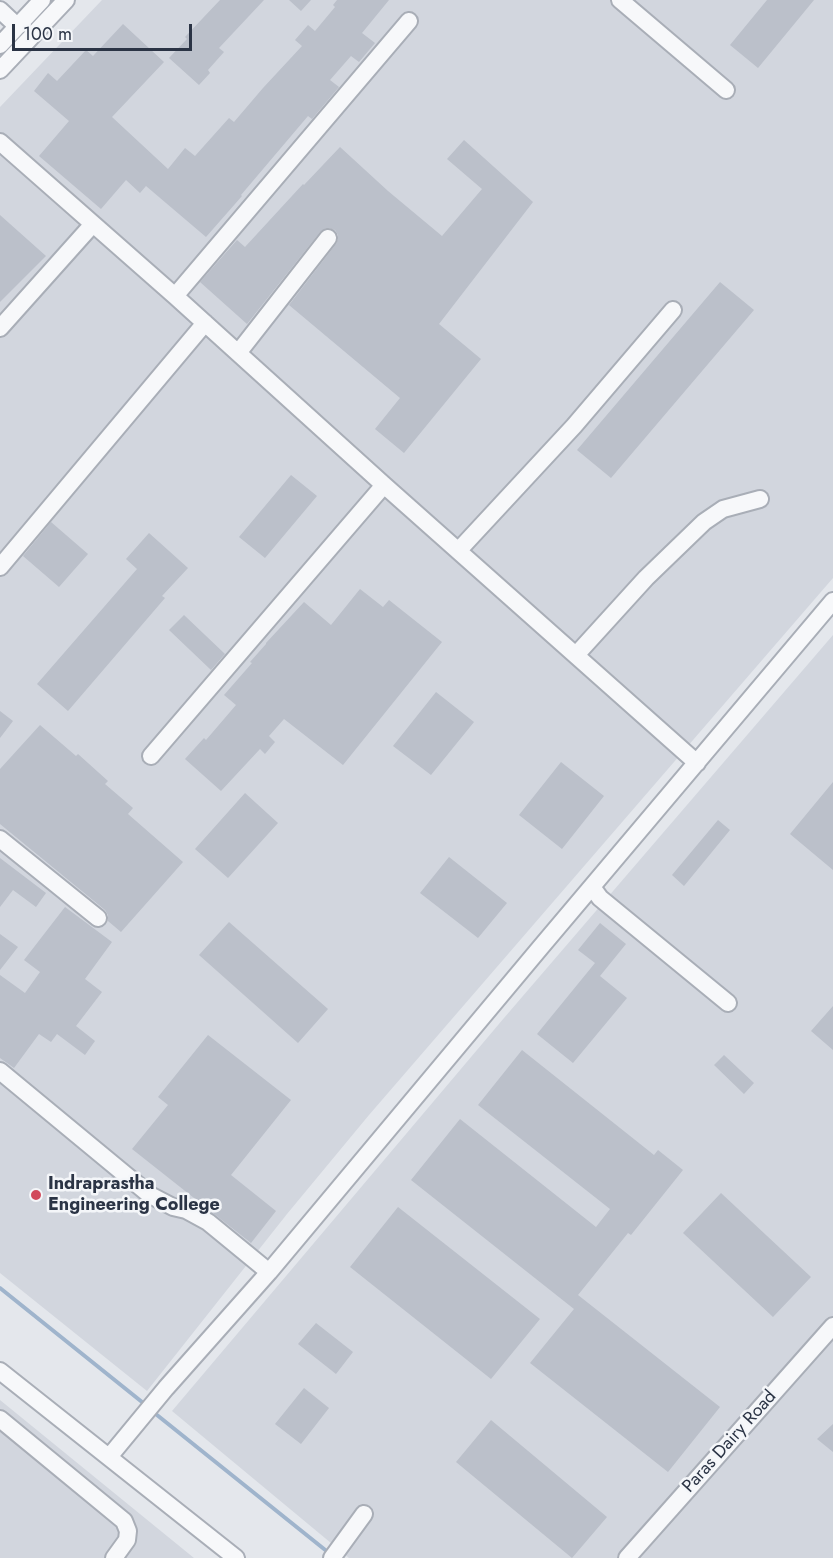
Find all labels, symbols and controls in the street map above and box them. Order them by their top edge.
scale bar [15,12,195,50]
text: 100 m [23,21,72,47]
place label: Indraprastha Engineering College [48,1174,220,1216]
marker: Indraprastha Engineering College [29,1188,43,1202]
street label: Paras Dairy Road [679,1387,781,1497]

